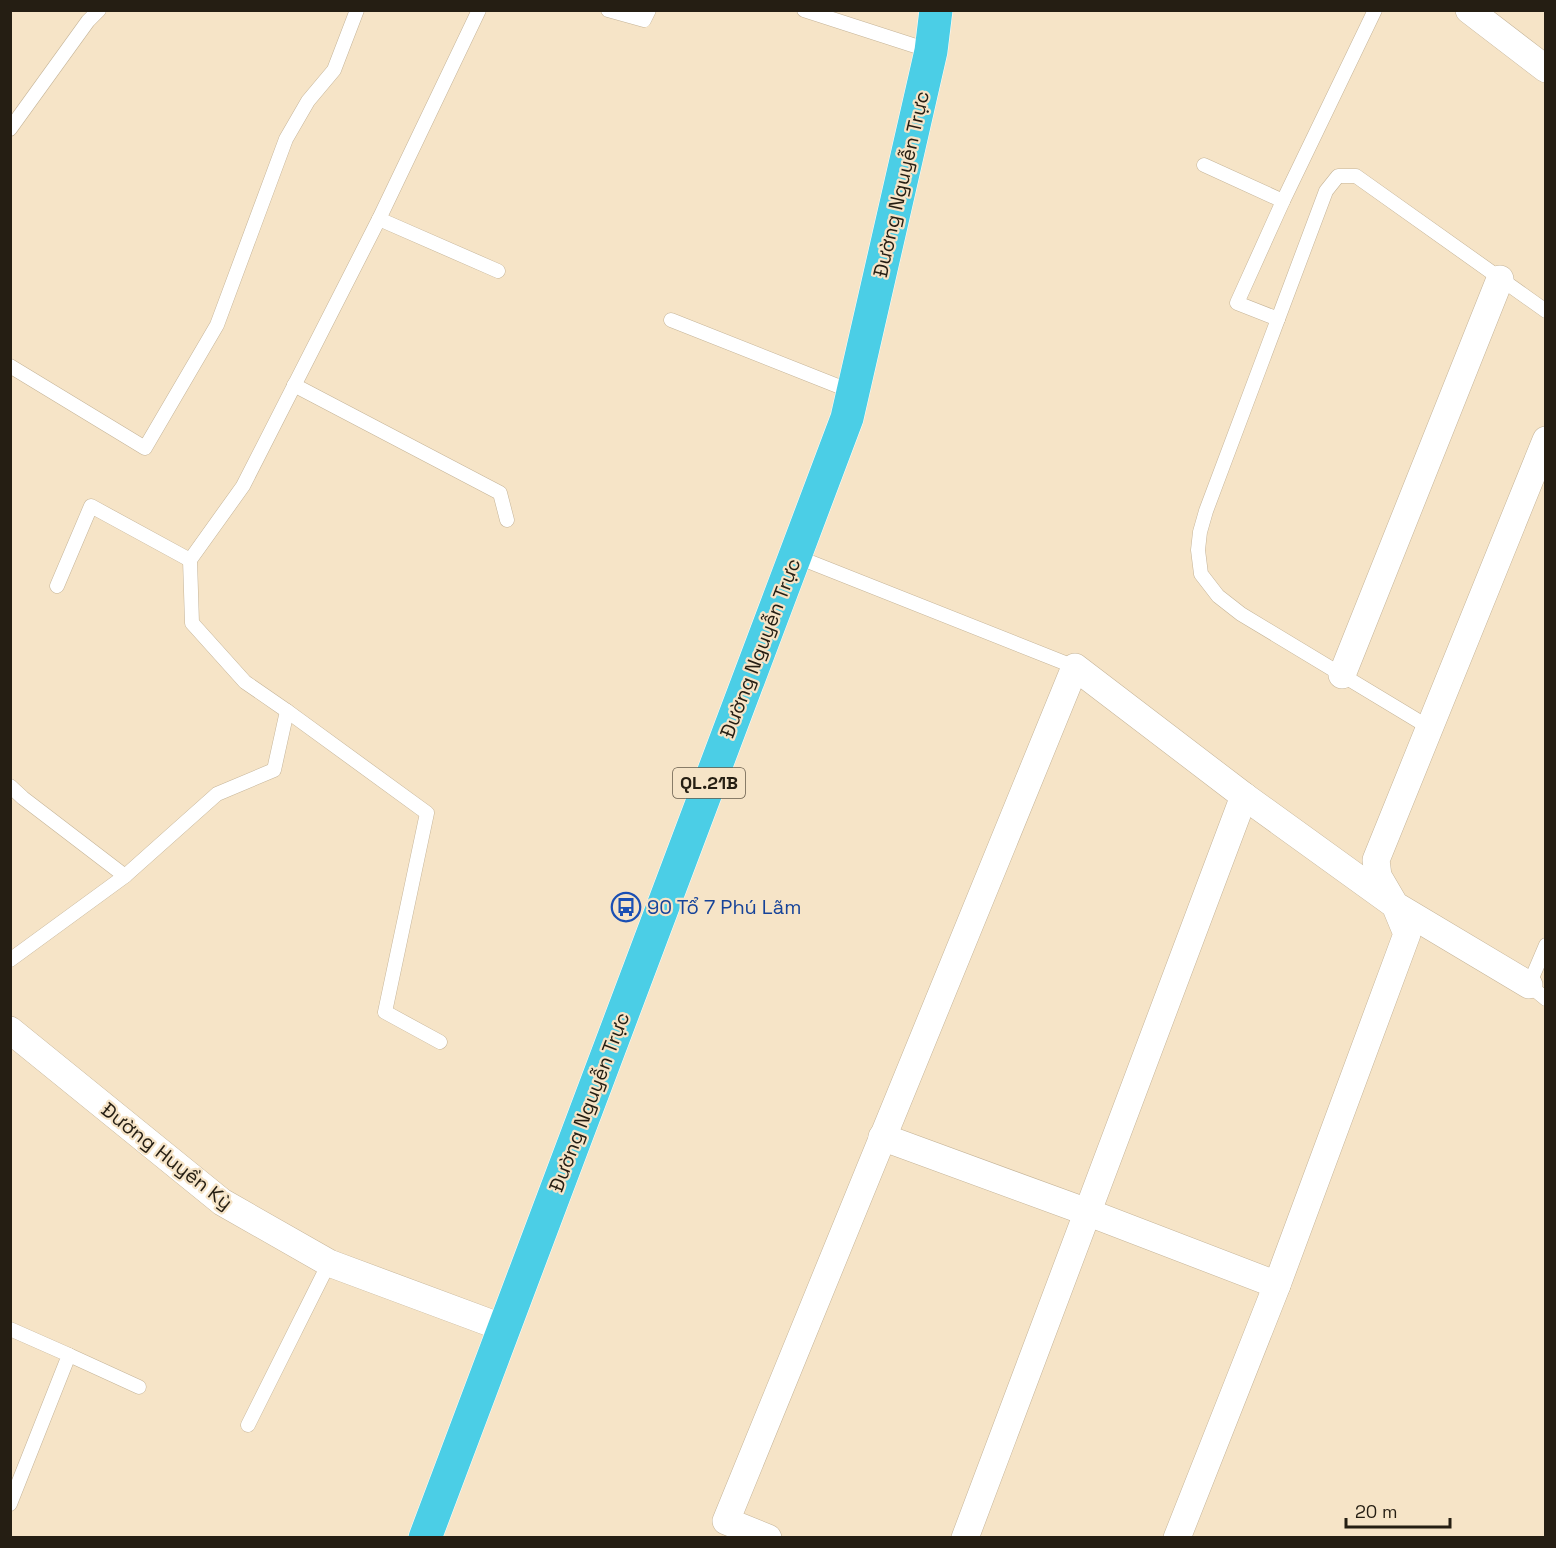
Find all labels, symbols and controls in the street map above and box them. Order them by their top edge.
street label: Đường Nguyễn Trực [867,88,935,280]
street label: Đường Nguyễn Trực [714,554,806,742]
road number: QL.21B [673,768,745,798]
bus stop icon: 90 Tổ 7 Phú Lãm [610,891,642,923]
place label: 90 Tổ 7 Phú Lãm [647,894,801,920]
street label: Đường Nguyễn Trực [543,1008,635,1196]
street label: Đường Huyền Kỳ [96,1097,238,1215]
scale bar [1346,1491,1450,1529]
text: 20 m [1355,1500,1398,1523]

